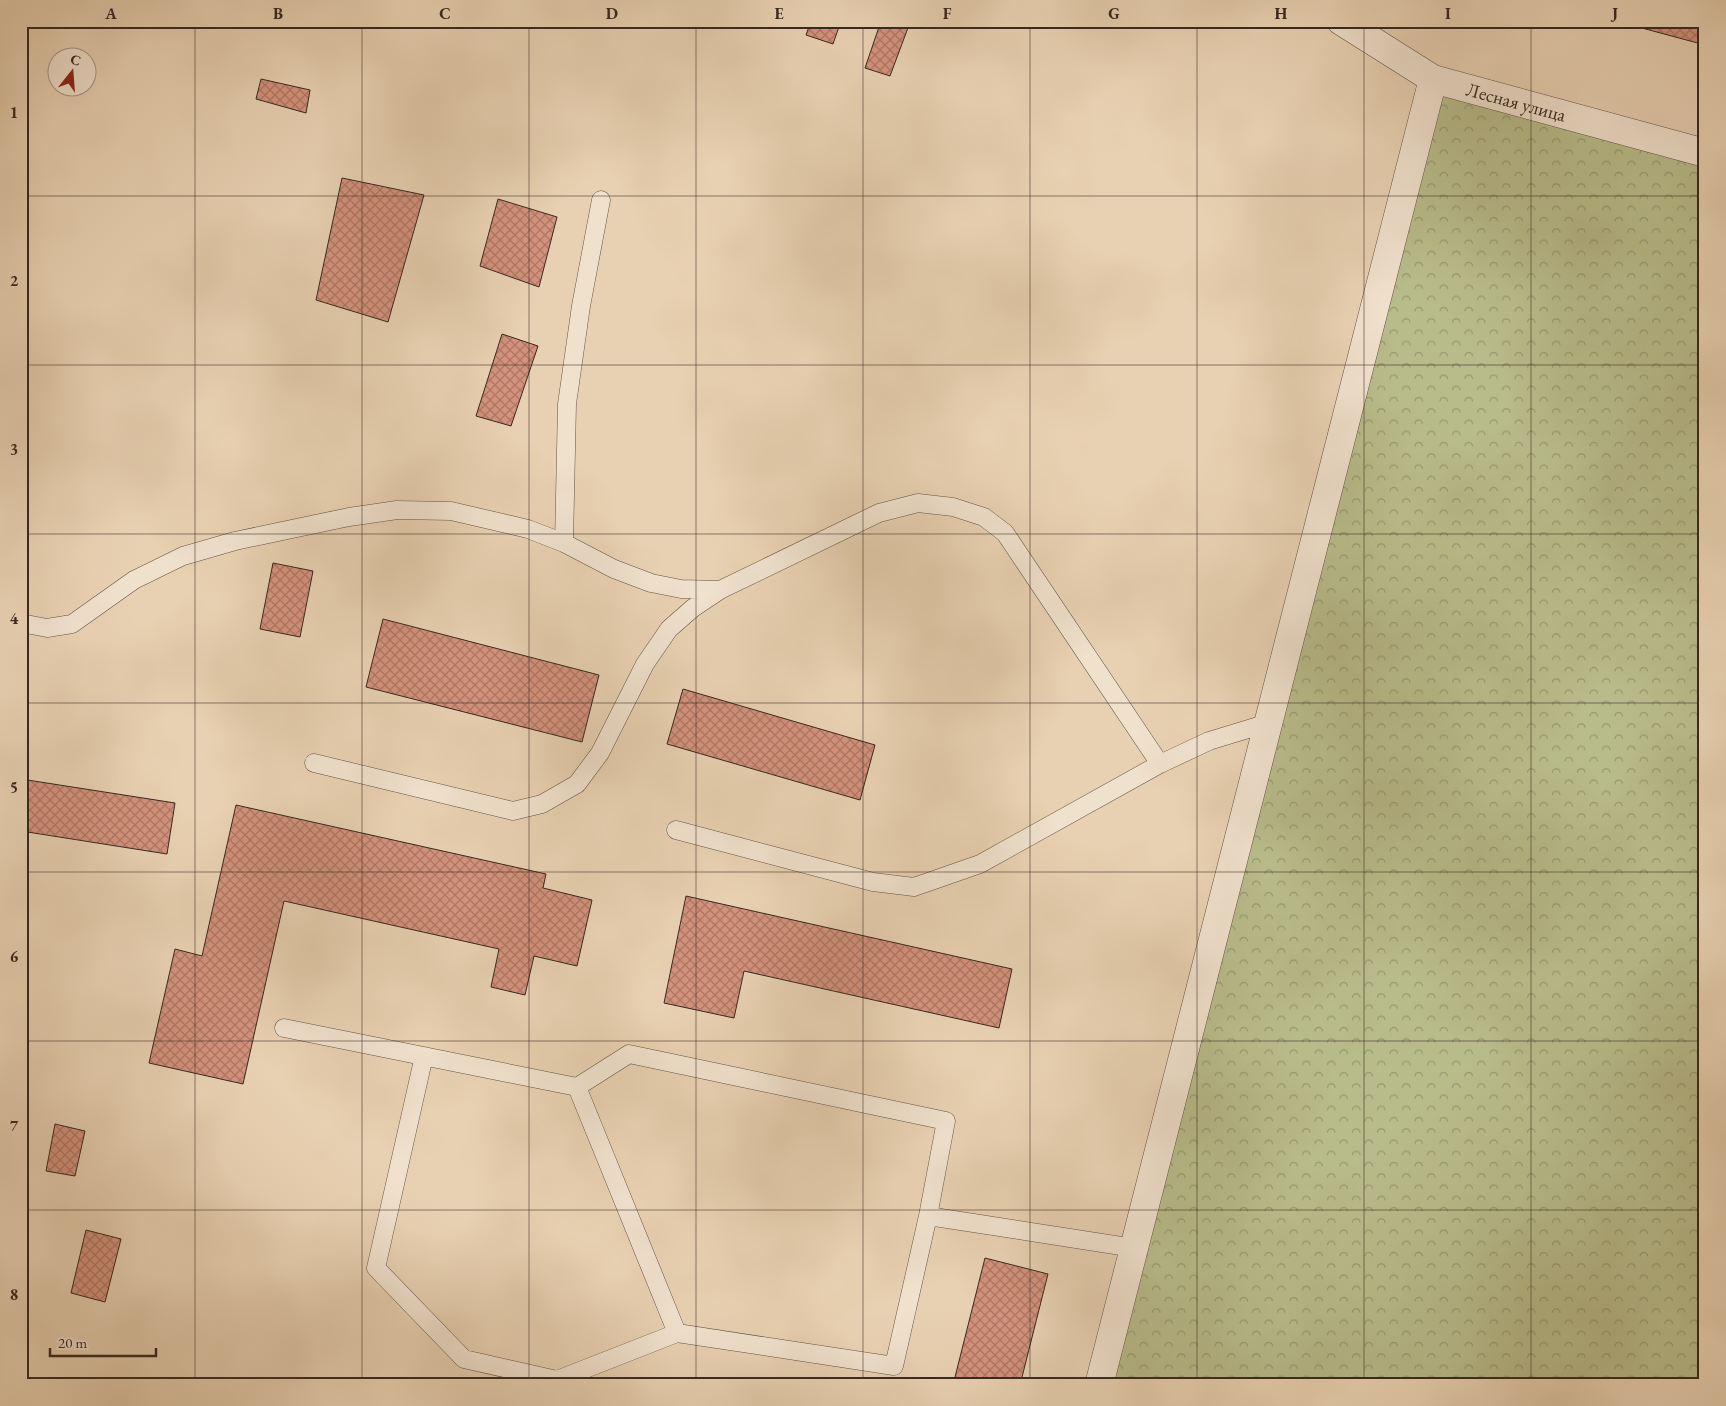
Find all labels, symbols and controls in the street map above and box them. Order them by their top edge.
text: A [104,3,117,24]
text: B [273,3,283,24]
text: C [439,3,451,24]
text: D [606,3,618,24]
text: E [774,3,784,24]
text: F [943,3,952,24]
text: G [1108,3,1120,24]
text: H [1275,3,1288,24]
text: I [1445,3,1451,24]
text: J [1610,3,1618,24]
north arrow [48,48,98,98]
text: С [68,50,83,70]
street label: Лесная улица [1464,76,1569,127]
text: 1 [10,102,18,123]
text: 2 [10,270,19,291]
text: 3 [10,439,18,460]
text: 4 [10,608,19,629]
text: 5 [10,777,18,798]
text: 6 [10,946,19,967]
text: 7 [10,1115,19,1136]
text: 8 [10,1284,18,1305]
scale bar [50,1326,156,1358]
text: 20 m [58,1333,87,1352]

